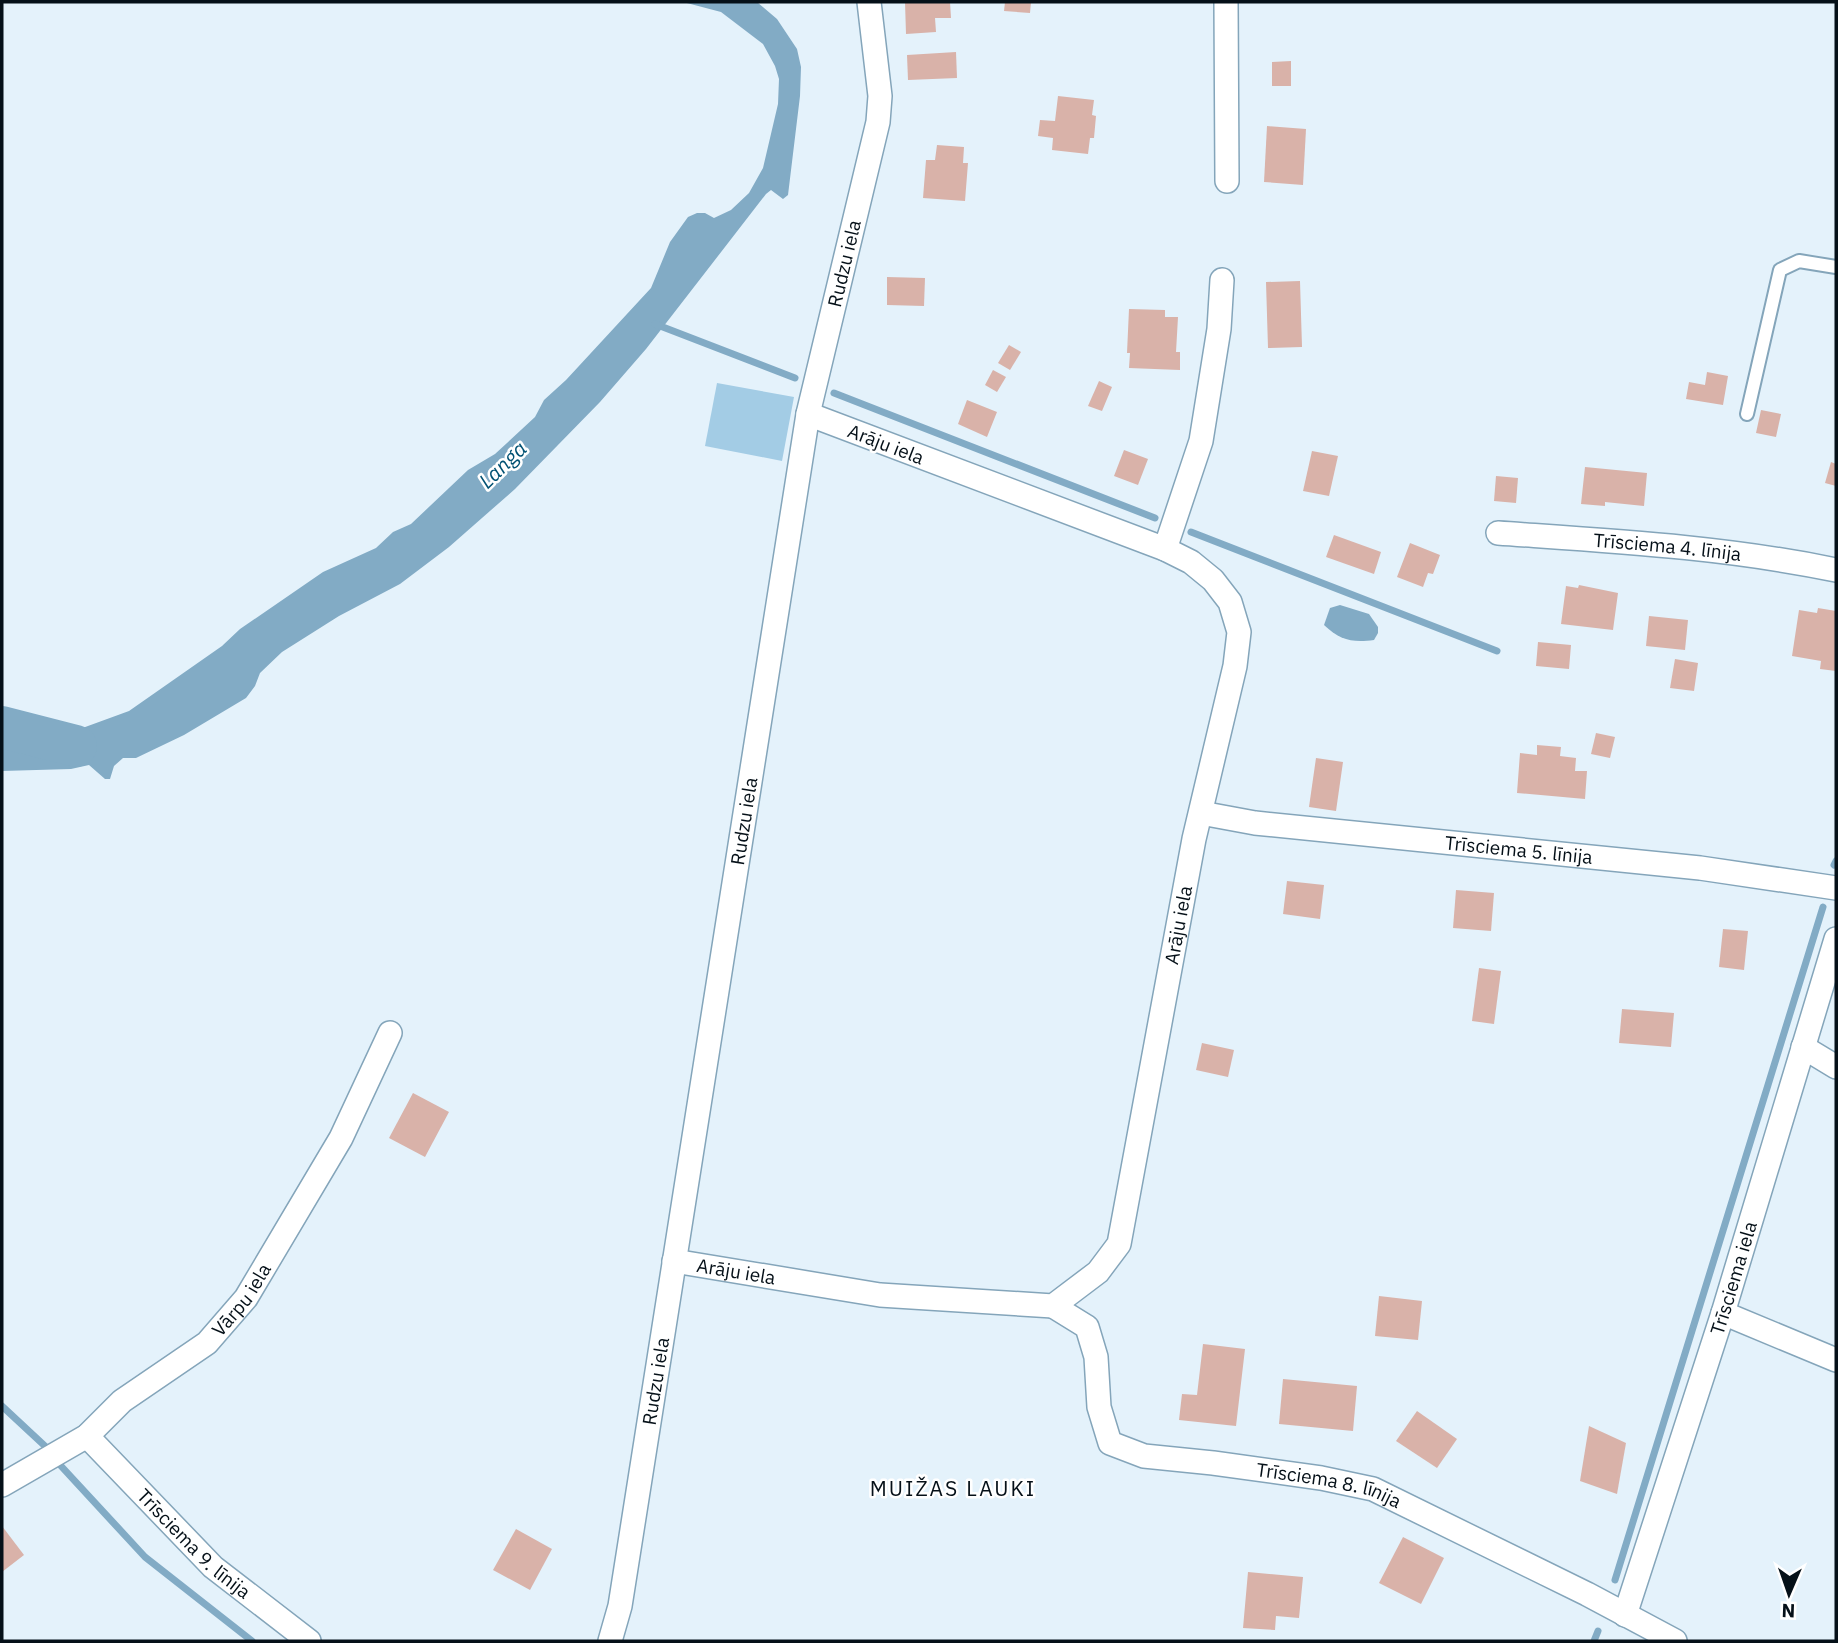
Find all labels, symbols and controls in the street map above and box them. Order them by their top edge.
street label: Rudzu iela [822,218,866,309]
street label: Arāju iela [844,419,928,469]
water label: Langa [472,434,532,494]
street label: Trīsciema 4. līnija [1593,528,1743,566]
street label: Rudzu iela [725,775,763,867]
street label: Trīsciema 5. līnija [1444,830,1594,869]
street label: Arāju iela [1159,884,1197,966]
street label: Trīsciema iela [1705,1218,1762,1338]
street label: Arāju iela [695,1253,777,1290]
street label: Vārpu iela [206,1259,276,1341]
street label: Rudzu iela [637,1336,674,1427]
street label: Trīsciema 8. līnija [1255,1457,1405,1513]
district label: MUIŽAS LAUKI [870,1474,1036,1502]
street label: Trīsciema 9. līnija [132,1484,256,1604]
north arrow [1754,1559,1824,1629]
text: N [1781,1599,1796,1623]

